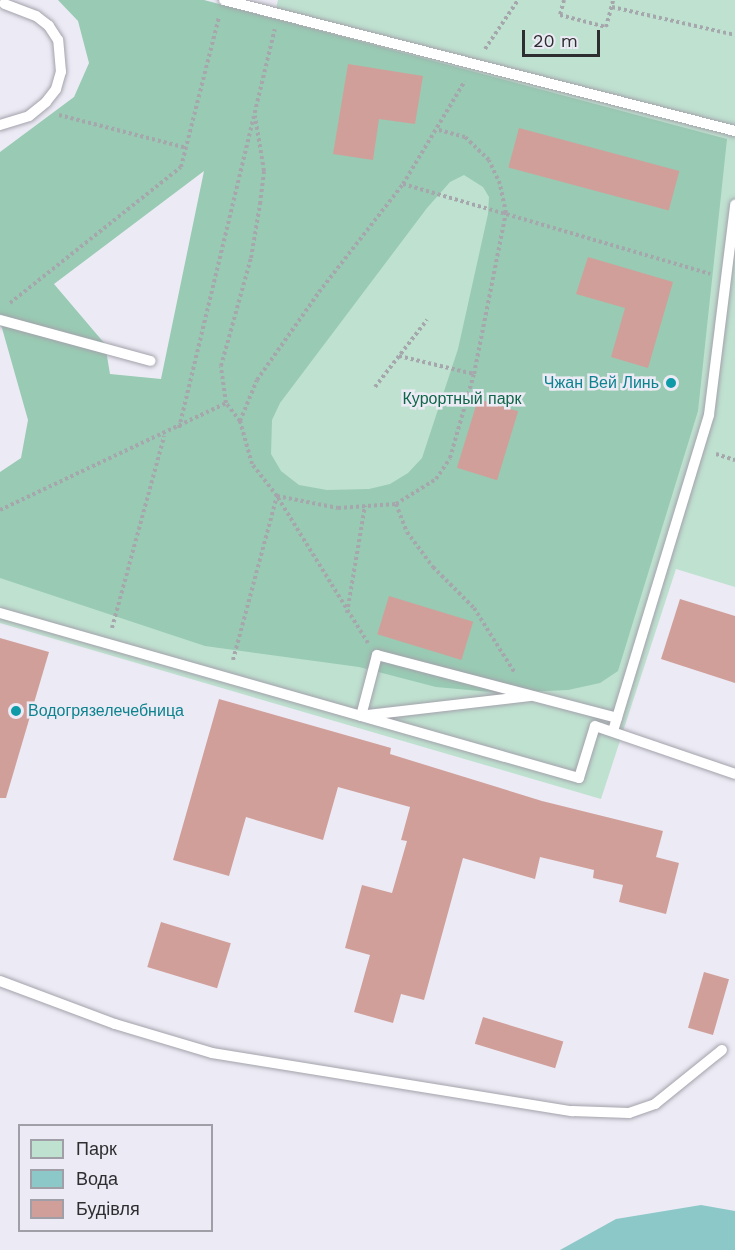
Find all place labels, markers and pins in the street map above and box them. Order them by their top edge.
place label: Чжан Вей Линь [544,373,659,393]
marker: Чжан Вей Линь [664,376,678,390]
place label: Водогрязелечебница [28,701,184,721]
marker: Водогрязелечебница [9,704,23,718]

